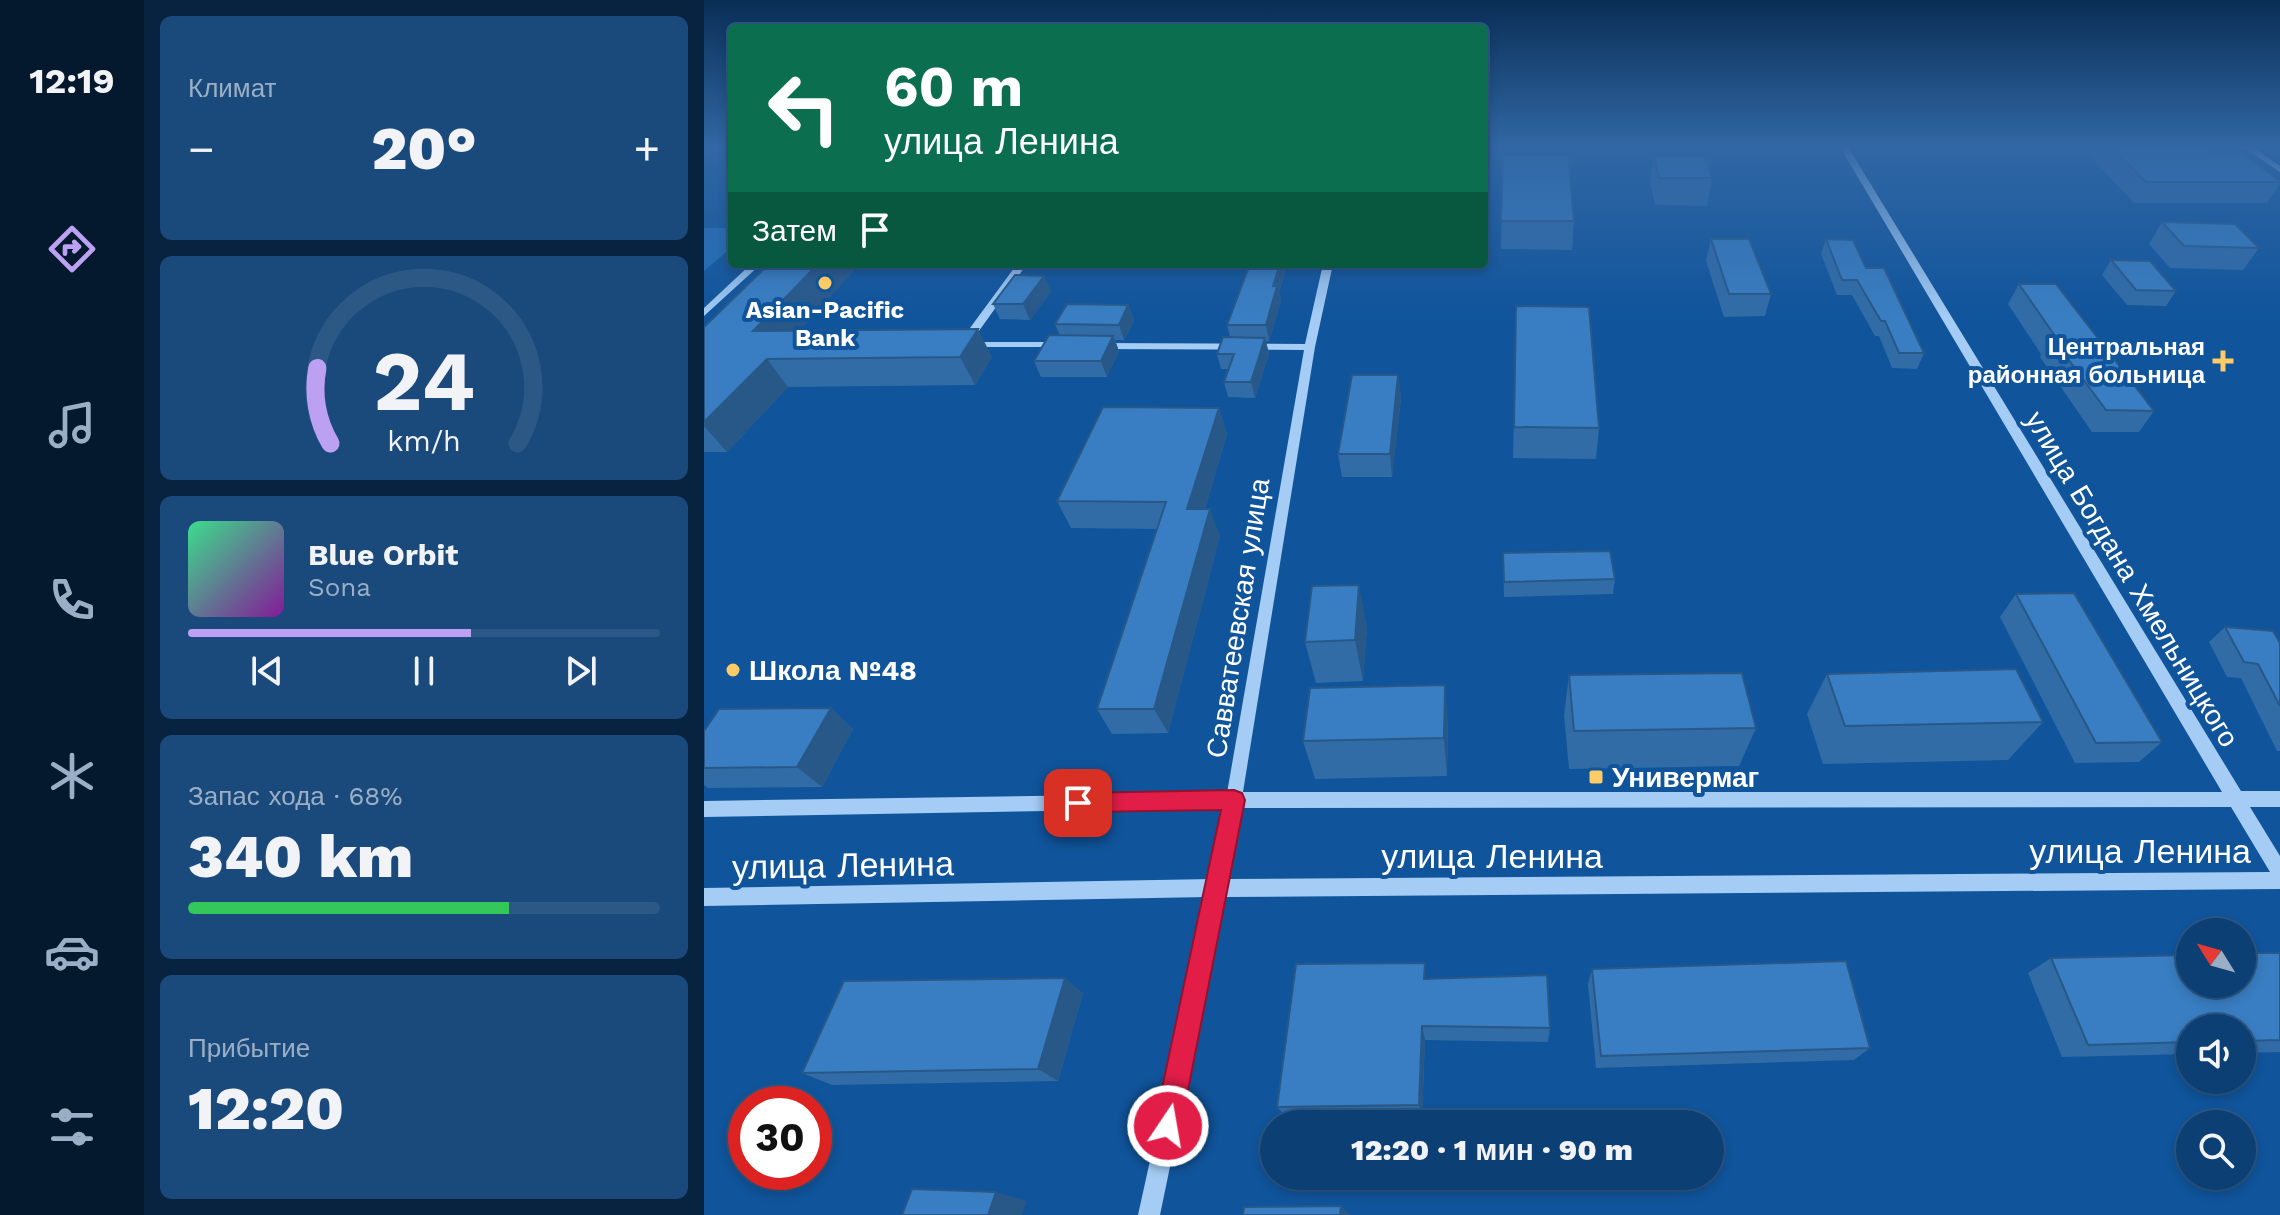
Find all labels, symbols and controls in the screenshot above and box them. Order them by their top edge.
text: 60 m [884,54,1023,120]
icon: left [752,56,856,160]
text: 12:19 [29,60,115,102]
text: Климат [188,73,277,103]
text: 20° [371,113,477,184]
text: улица Ленина [884,121,1119,163]
text: − [188,123,215,175]
text: + [633,123,660,175]
icon: arrive [853,208,897,252]
text: Затем [752,213,837,248]
icon: directions [44,221,100,277]
marker: Asian-Pacific Bank [816,274,834,292]
place label: Asian-Pacific Bank [746,296,904,352]
text: 24 [373,332,475,429]
place label: Центральная районная больница [1968,333,2206,389]
marker: Центральная районная больница [2212,350,2234,372]
icon: music [44,397,100,453]
street label: улица Богдана Хмельницкого [2018,405,2246,753]
text: km/h [387,424,461,458]
street label: Савватеевская улица [1200,475,1276,760]
text: Blue Orbit [308,537,458,572]
icon: phone [44,572,100,628]
text: Sona [308,572,371,602]
icon: previous [245,649,289,693]
icon: pause [402,649,446,693]
icon: next [559,649,603,693]
place label: Школа №48 [749,654,917,687]
marker: Школа №48 [724,661,742,679]
icon: climate [44,748,100,804]
place label: Универмаг [1612,761,1759,794]
marker: Универмаг [1587,768,1605,786]
pin [1044,769,1112,837]
text: Запас хода · 68% [188,781,403,811]
icon: arrive [1056,781,1100,825]
text: 340 km [188,821,413,892]
street label: улица Ленина [2029,831,2251,871]
street label: улица Ленина [1381,836,1603,876]
street label: улица Ленина [732,843,954,887]
north arrow [2176,918,2256,998]
map controls [2176,918,2256,1190]
icon: car [44,924,100,980]
button: sound [2176,1014,2256,1094]
text: Прибытие [188,1033,310,1063]
text: 12:20 [188,1073,344,1144]
position arrow [1126,1084,1210,1168]
speed limit sign: 30 [728,1086,832,1190]
icon: filters [44,1099,100,1155]
button: search [2176,1110,2256,1190]
text: 12:20 · 1 мин · 90 m [1351,1132,1633,1167]

